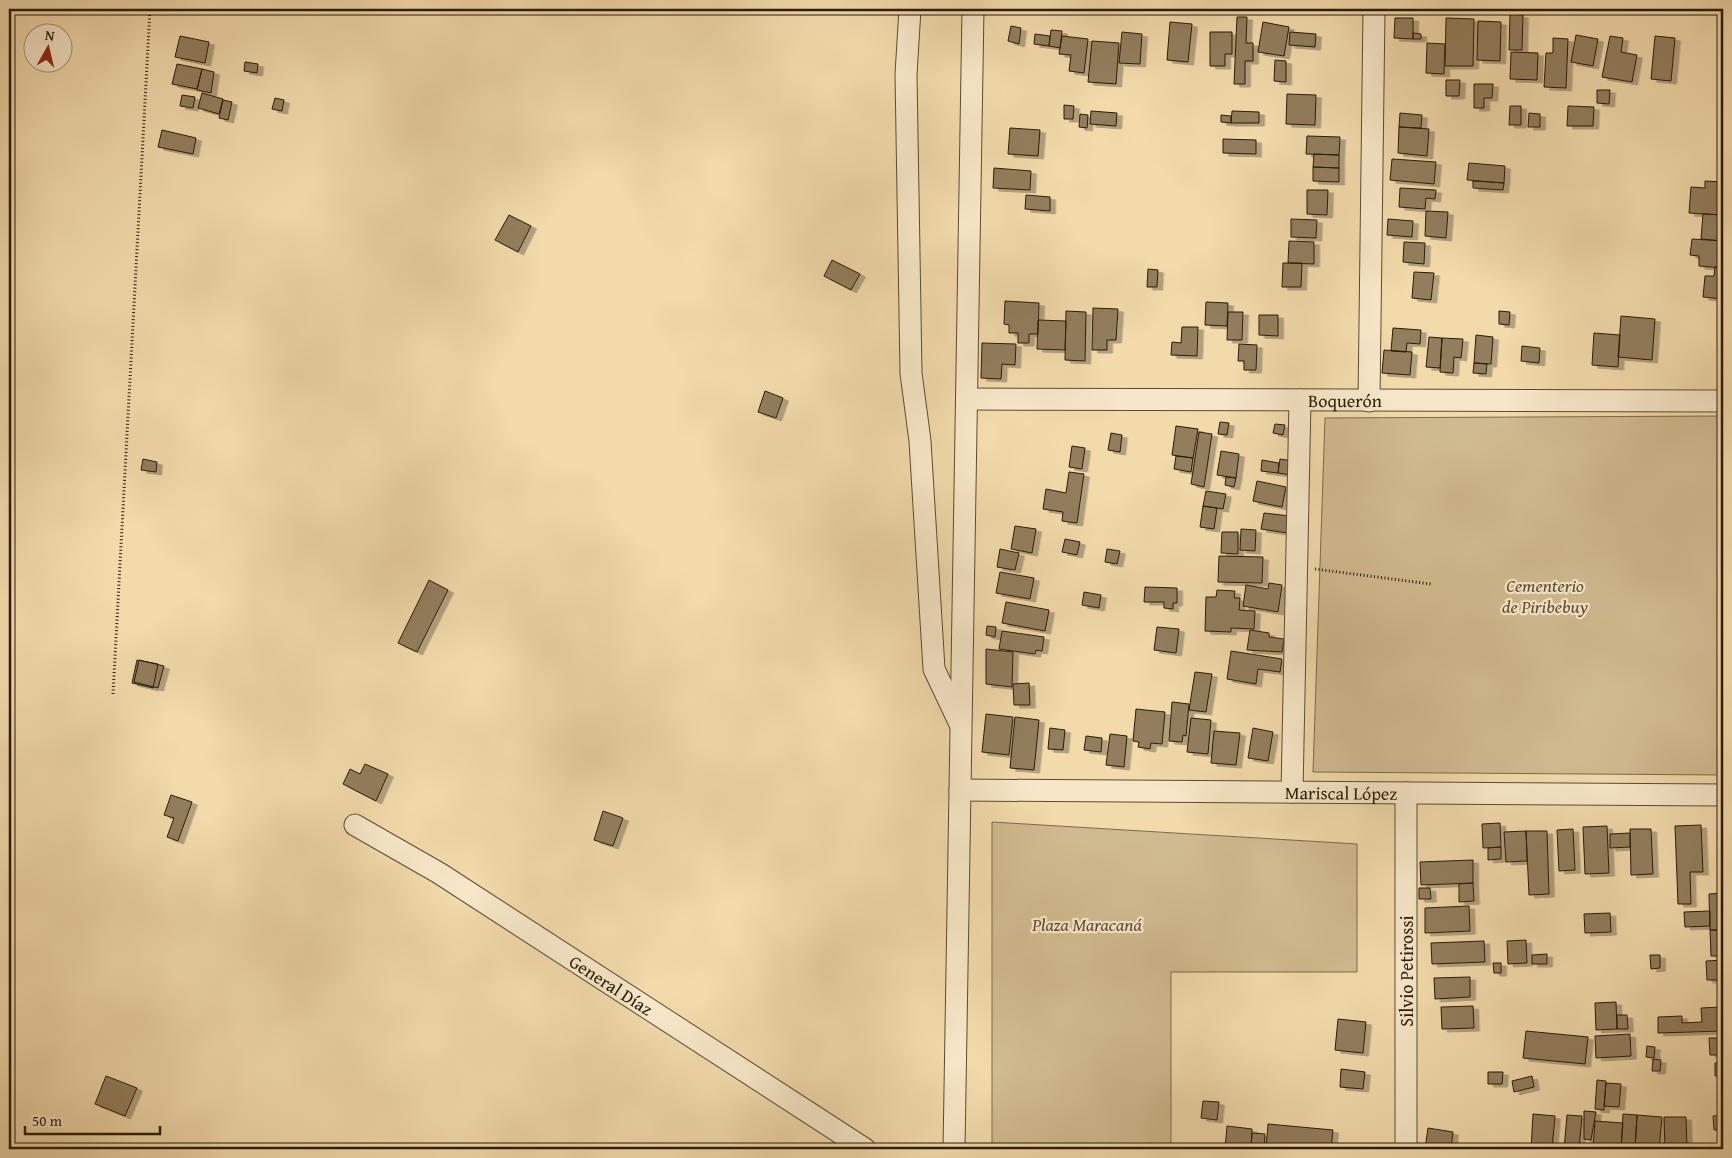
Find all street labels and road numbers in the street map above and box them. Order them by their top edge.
street label: Boquerón [1308,386,1382,414]
street label: Mariscal López [1285,779,1397,806]
street label: Silvio Petirossi [1393,915,1420,1027]
street label: General Díaz [564,947,658,1022]

